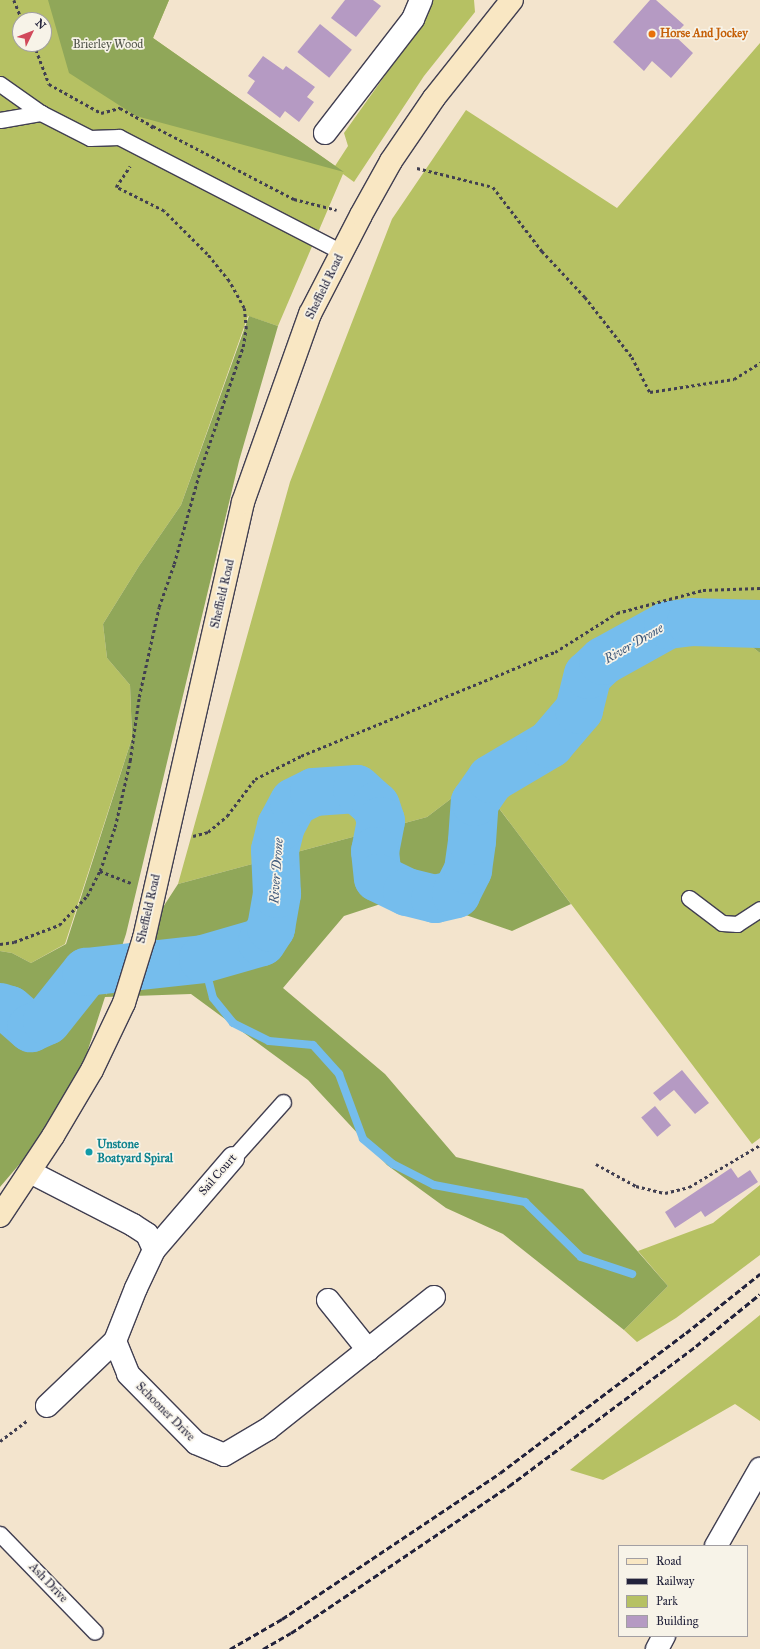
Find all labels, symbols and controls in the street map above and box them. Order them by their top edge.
north arrow [12,12,52,52]
text: N [32,16,48,32]
place label: Horse And Jockey [660,27,748,41]
marker: Horse And Jockey [647,29,657,39]
park label: Brierley Wood [73,38,143,52]
street label: Sheffield Road [303,252,347,322]
street label: Sheffield Road [208,558,238,630]
water label: River Drone [602,621,666,667]
water label: River Drone [267,838,287,904]
street label: Sheffield Road [134,873,164,945]
place label: Unstone Boatyard Spiral [97,1138,173,1166]
marker: Unstone Boatyard Spiral [84,1147,94,1157]
street label: Sail Court [196,1151,240,1199]
street label: Schooner Drive [133,1380,197,1444]
legend [618,1545,748,1637]
text: Road [656,1554,682,1568]
street label: Ash Drive [26,1560,70,1606]
text: Railway [656,1574,694,1588]
text: Park [656,1594,678,1608]
text: Building [656,1614,698,1628]

